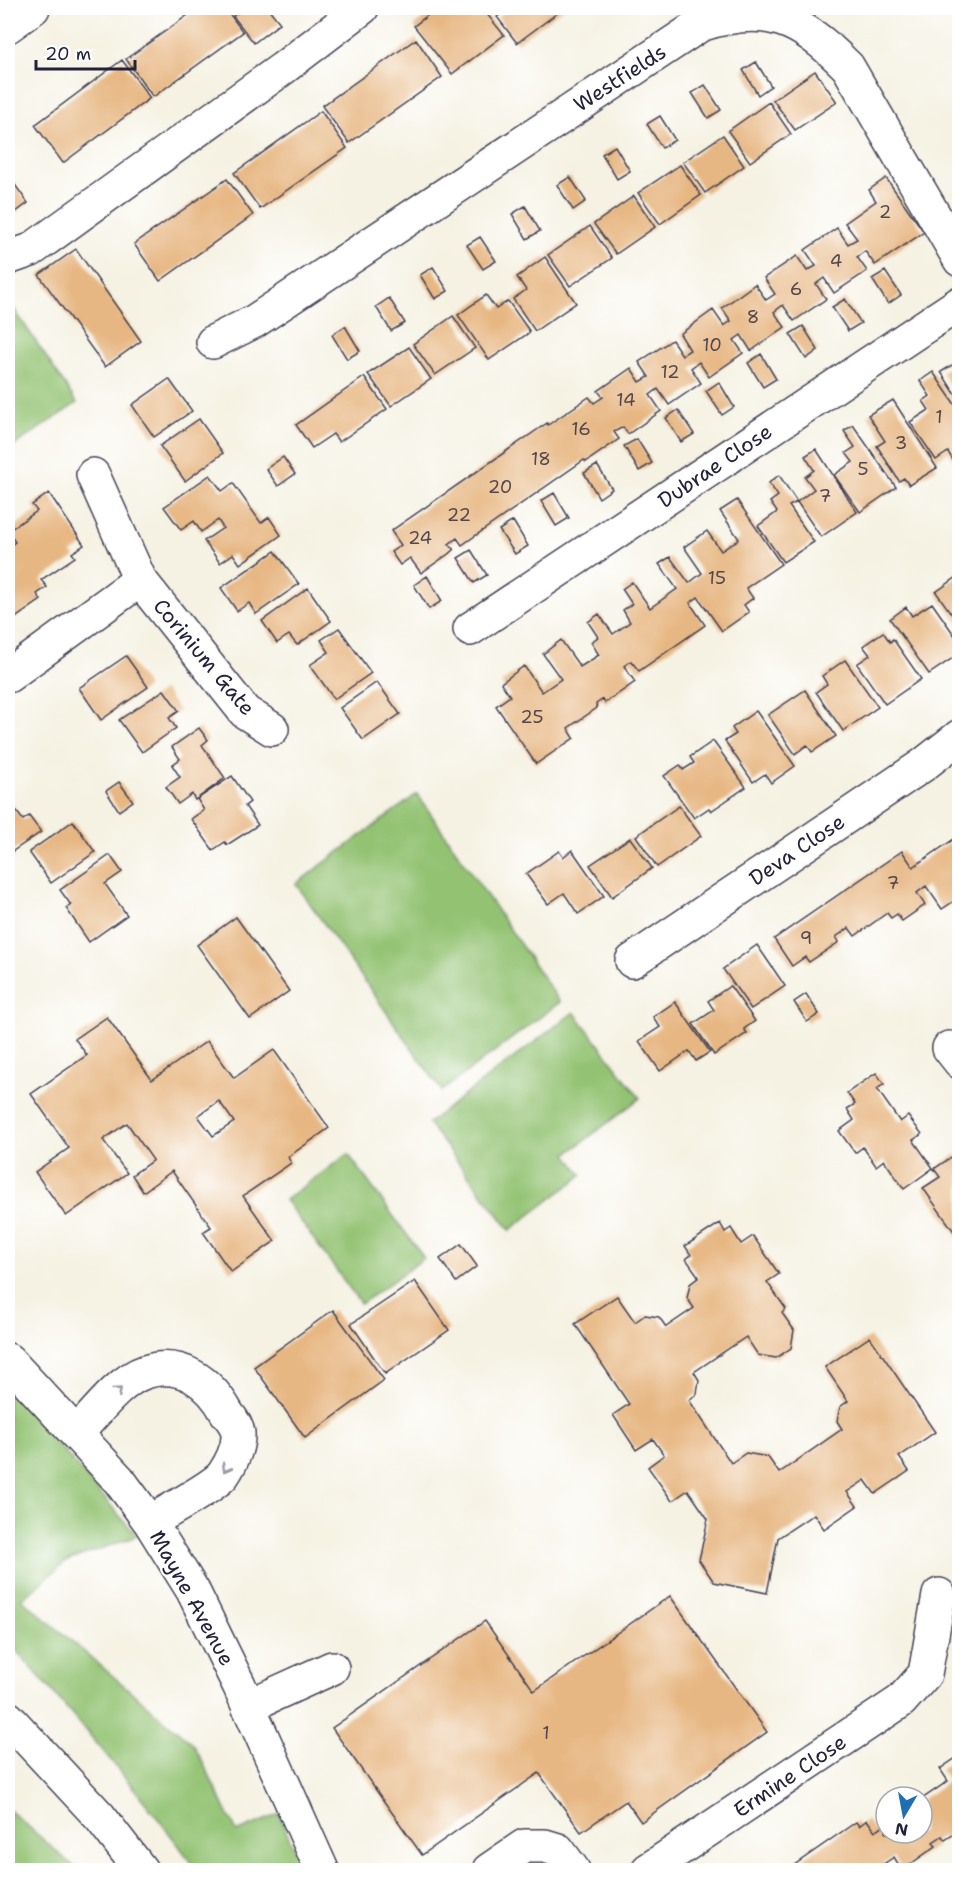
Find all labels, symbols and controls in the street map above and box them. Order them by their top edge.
scale bar [36,33,135,71]
street label: Westfields [568,38,672,118]
text: 20 m [45,42,91,66]
house number: 2 [879,200,891,224]
house number: 4 [830,249,842,273]
house number: 6 [790,277,802,301]
house number: 8 [747,305,759,329]
house number: 10 [702,333,722,357]
house number: 12 [660,360,680,384]
house number: 14 [616,388,636,412]
house number: 1 [935,405,943,429]
house number: 16 [571,417,591,441]
street label: Dubrae Close [652,418,778,514]
house number: 3 [895,431,907,455]
house number: 18 [531,447,551,471]
house number: 5 [857,457,869,481]
house number: 20 [488,475,512,499]
house number: 7 [819,484,831,508]
house number: 22 [447,503,471,527]
house number: 24 [408,526,432,550]
house number: 15 [708,566,726,590]
street label: Corinium Gate [147,593,261,721]
house number: 25 [520,705,544,729]
street label: Deva Close [744,808,850,892]
house number: 7 [887,871,899,895]
house number: 9 [800,926,812,950]
one-way arrow [111,1387,122,1398]
one-way arrow [222,1462,234,1472]
street label: Mayne Avenue [143,1525,241,1671]
house number: 1 [542,1721,550,1745]
street label: Ermine Close [728,1728,852,1824]
north arrow [874,1785,934,1845]
text: N [893,1818,910,1841]

